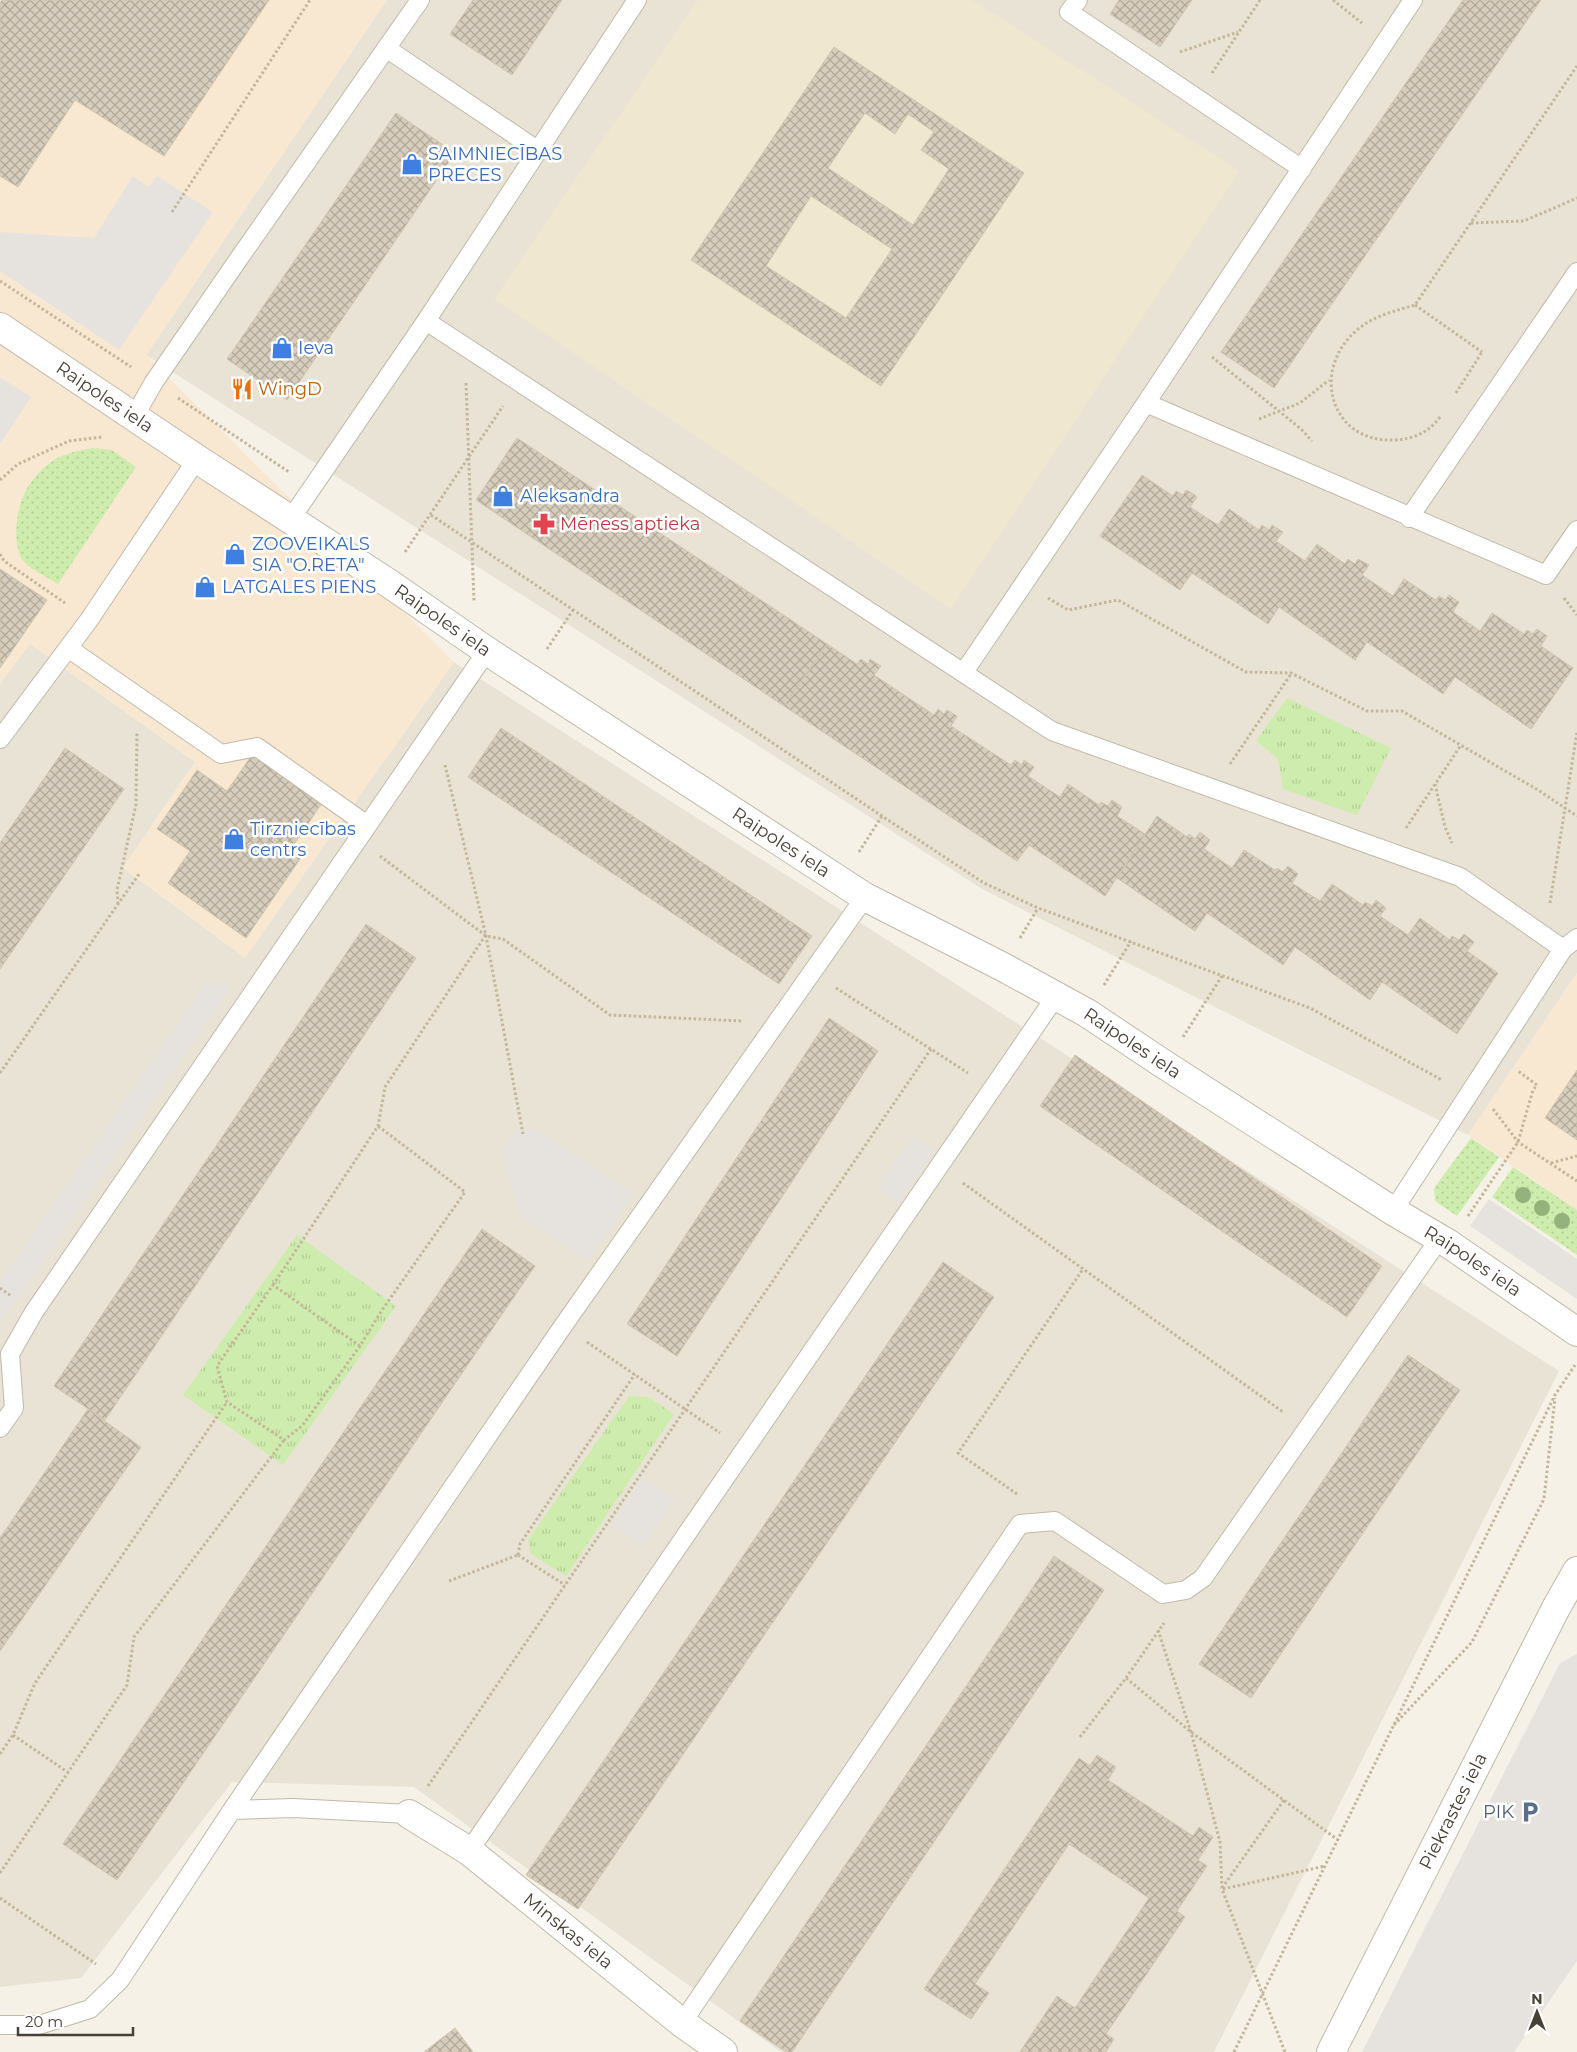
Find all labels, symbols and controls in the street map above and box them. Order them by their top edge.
place label: SAIMNIECĪBAS PRECES [428,143,562,186]
shop icon: SAIMNIECĪBAS PRECES [399,151,425,177]
shop icon: Ieva [269,335,295,361]
place label: Ieva [298,337,334,359]
street label: Raipoles iela [52,357,157,438]
restaurant icon: WingD [229,376,255,402]
place label: WingD [258,378,322,400]
shop icon: Aleksandra [490,483,516,509]
place label: Aleksandra [520,485,620,507]
pharmacy icon: Mēness aptieka [531,511,557,537]
place label: Mēness aptieka [560,513,700,535]
place label: ZOOVEIKALS SIA "O.RETA" [252,533,370,576]
shop icon: ZOOVEIKALS SIA "O.RETA" [222,541,248,567]
shop icon: LATGALES PIENS [192,574,218,600]
place label: LATGALES PIENS [222,576,376,598]
street label: Raipoles iela [390,579,495,661]
street label: Raipoles iela [728,803,834,882]
place label: Tirzniecības centrs [250,818,356,861]
shop icon: Tirzniecības centrs [221,826,247,852]
street label: Raipoles iela [1080,1003,1185,1083]
street label: Raipoles iela [1420,1221,1525,1301]
street label: Piekrastes iela [1414,1749,1492,1873]
parking icon: PIK [1517,1799,1543,1825]
place label: PIK [1483,1801,1514,1823]
street label: Minskas iela [519,1888,617,1974]
north arrow [1512,1987,1562,2037]
text: N [1531,1990,1543,2008]
scale bar [18,2004,132,2036]
text: 20 m [25,2012,63,2031]

